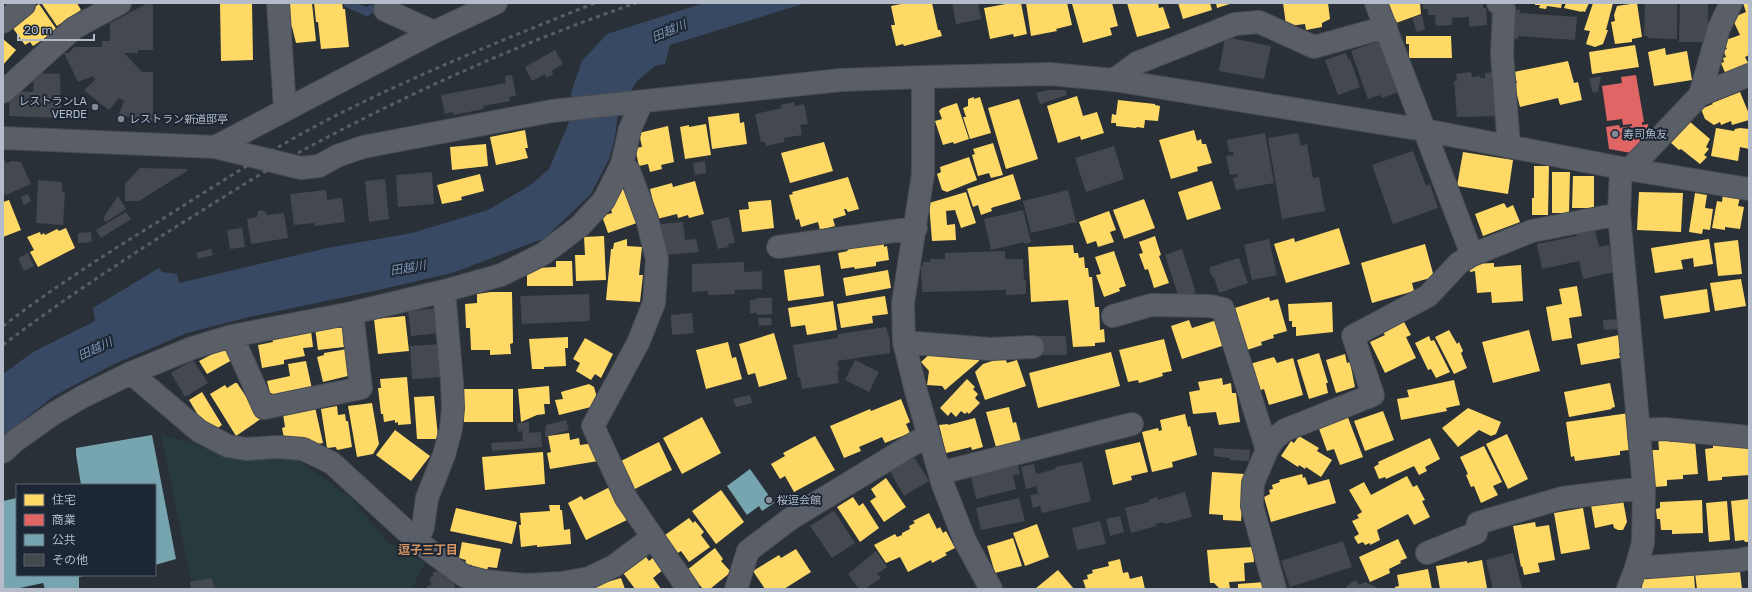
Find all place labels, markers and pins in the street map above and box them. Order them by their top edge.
place label: レストランLA VERDE [18,95,88,121]
marker: レストランLA VERDE [90,102,100,112]
place label: レストラン新道邸亭 [129,113,228,126]
marker: レストラン新道邸亭 [116,114,126,124]
place label: 寿司魚友 [1623,128,1667,141]
marker: 寿司魚友 [1610,129,1620,139]
place label: 桜逗会館 [777,494,821,507]
marker: 桜逗会館 [764,495,774,505]

